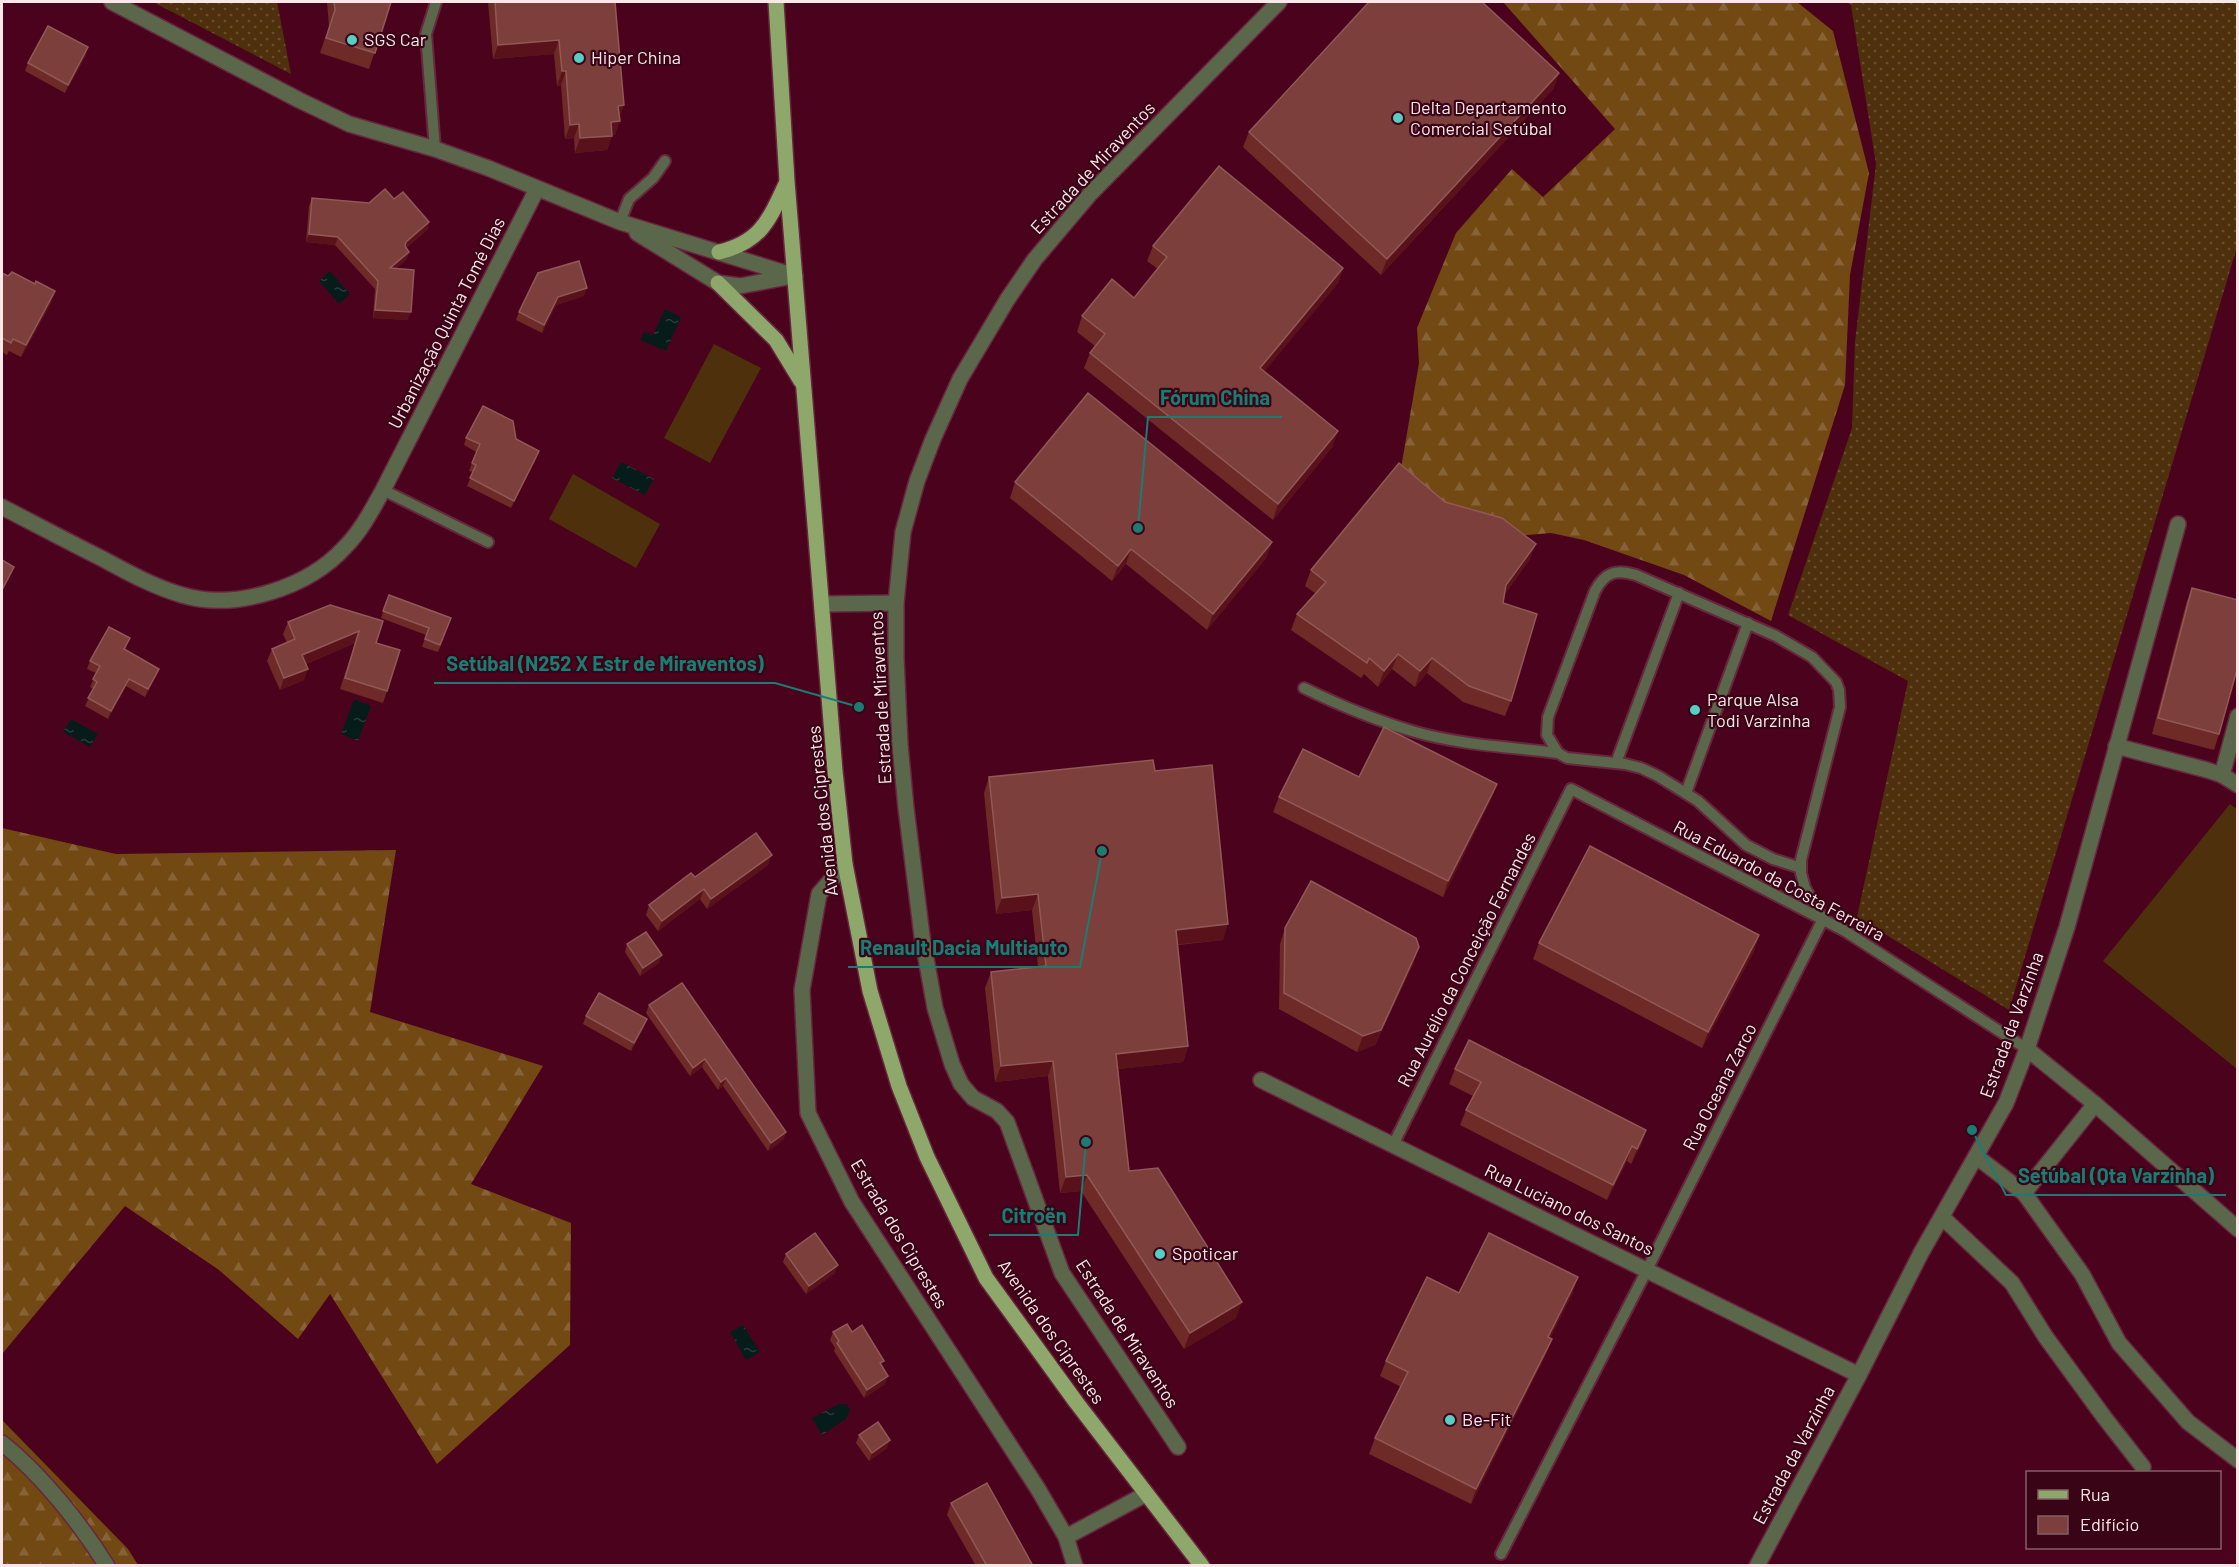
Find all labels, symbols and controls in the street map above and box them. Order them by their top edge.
place label: SGS Car [364,28,427,50]
marker: SGS Car [345,33,359,47]
place label: Hiper China [591,46,681,68]
marker: Hiper China [572,51,586,65]
place label: Delta Departamento Comercial Setúbal [1410,96,1567,139]
street label: Estrada de Miraventos [1025,97,1159,238]
marker: Delta Departamento Comercial Setúbal [1391,111,1405,125]
street label: Urbanização Quinta Tomé Dias [383,213,509,432]
callout: Fórum China [1148,379,1282,417]
text: Fórum China [1160,385,1270,409]
street label: Estrada de Miraventos [864,611,896,785]
callout: Setúbal (N252 X Estr de Miraventos) [434,645,775,683]
text: Setúbal (N252 X Estr de Miraventos) [446,651,764,675]
place label: Parque Alsa Todi Varzinha [1707,688,1811,731]
marker: Parque Alsa Todi Varzinha [1688,703,1702,717]
street label: Avenida dos Ciprestes [802,725,842,898]
street label: Rua Eduardo da Costa Ferreira [1670,815,1889,945]
street label: Rua Aurélio da Conceição Fernandes [1392,829,1540,1090]
callout: Renault Dacia Multiauto [848,929,1080,967]
text: Renault Dacia Multiauto [860,935,1068,959]
street label: Estrada da Varzinha [1974,949,2048,1101]
street label: Rua Oceana Zarco [1678,1019,1761,1154]
street label: Estrada dos Ciprestes [846,1155,953,1312]
callout: Setúbal (Qta Varzinha) [2006,1157,2226,1195]
street label: Rua Luciano dos Santos [1481,1159,1658,1260]
text: Setúbal (Qta Varzinha) [2018,1163,2214,1187]
callout: Citroën [989,1197,1078,1235]
text: Citroën [1001,1203,1067,1227]
place label: Spoticar [1172,1242,1239,1264]
marker: Spoticar [1153,1247,1167,1261]
street label: Avenida dos Ciprestes [994,1255,1110,1408]
street label: Estrada de Miraventos [1072,1255,1184,1412]
street label: Estrada da Varzinha [1747,1381,1839,1528]
place label: Be-Fit [1462,1408,1511,1430]
marker: Be-Fit [1443,1413,1457,1427]
legend [2026,1471,2221,1549]
text: Rua [2080,1483,2110,1505]
text: Edifício [2080,1513,2139,1535]

